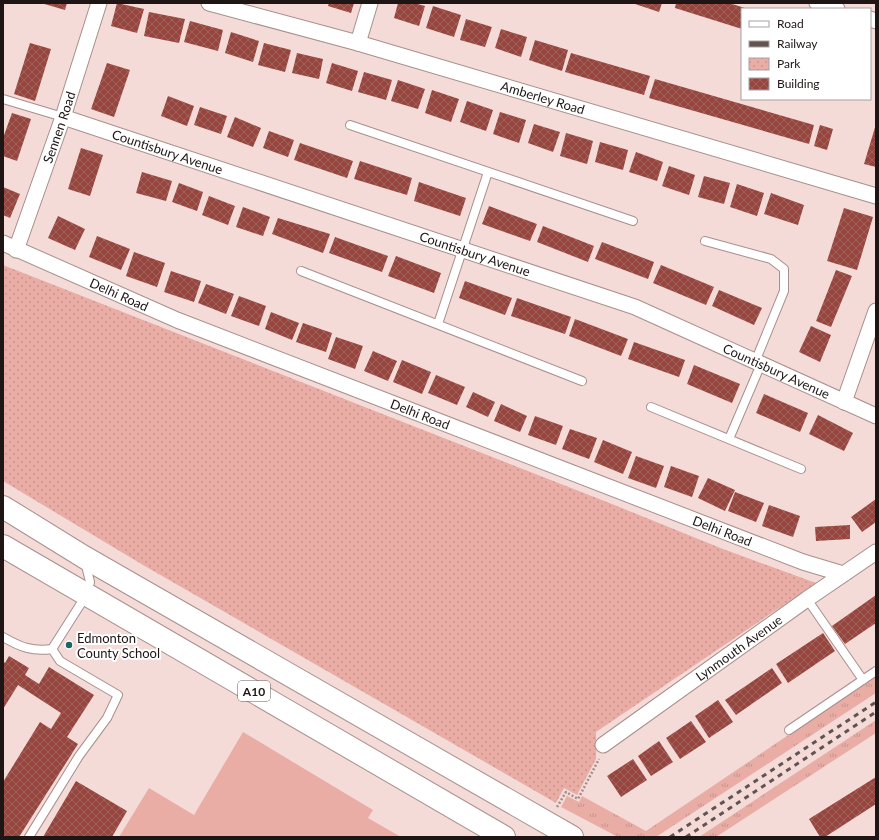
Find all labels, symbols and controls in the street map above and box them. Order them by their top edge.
legend [741,8,871,100]
text: Road [777,16,804,31]
text: Railway [777,36,818,51]
text: Park [777,56,801,71]
text: Building [777,76,820,91]
street label: Amberley Road [499,78,587,118]
street label: Sennen Road [39,89,79,165]
street label: Countisbury Avenue [110,126,225,178]
street label: Countisbury Avenue [417,228,532,280]
street label: Delhi Road [87,274,151,314]
street label: Countisbury Avenue [720,340,833,402]
street label: Delhi Road [388,395,452,433]
street label: Delhi Road [690,512,754,550]
street label: Lynmouth Avenue [692,611,785,684]
place label: Edmonton County School [77,630,160,661]
marker: Edmonton County School [64,640,74,650]
road number: A10 [238,681,270,701]

